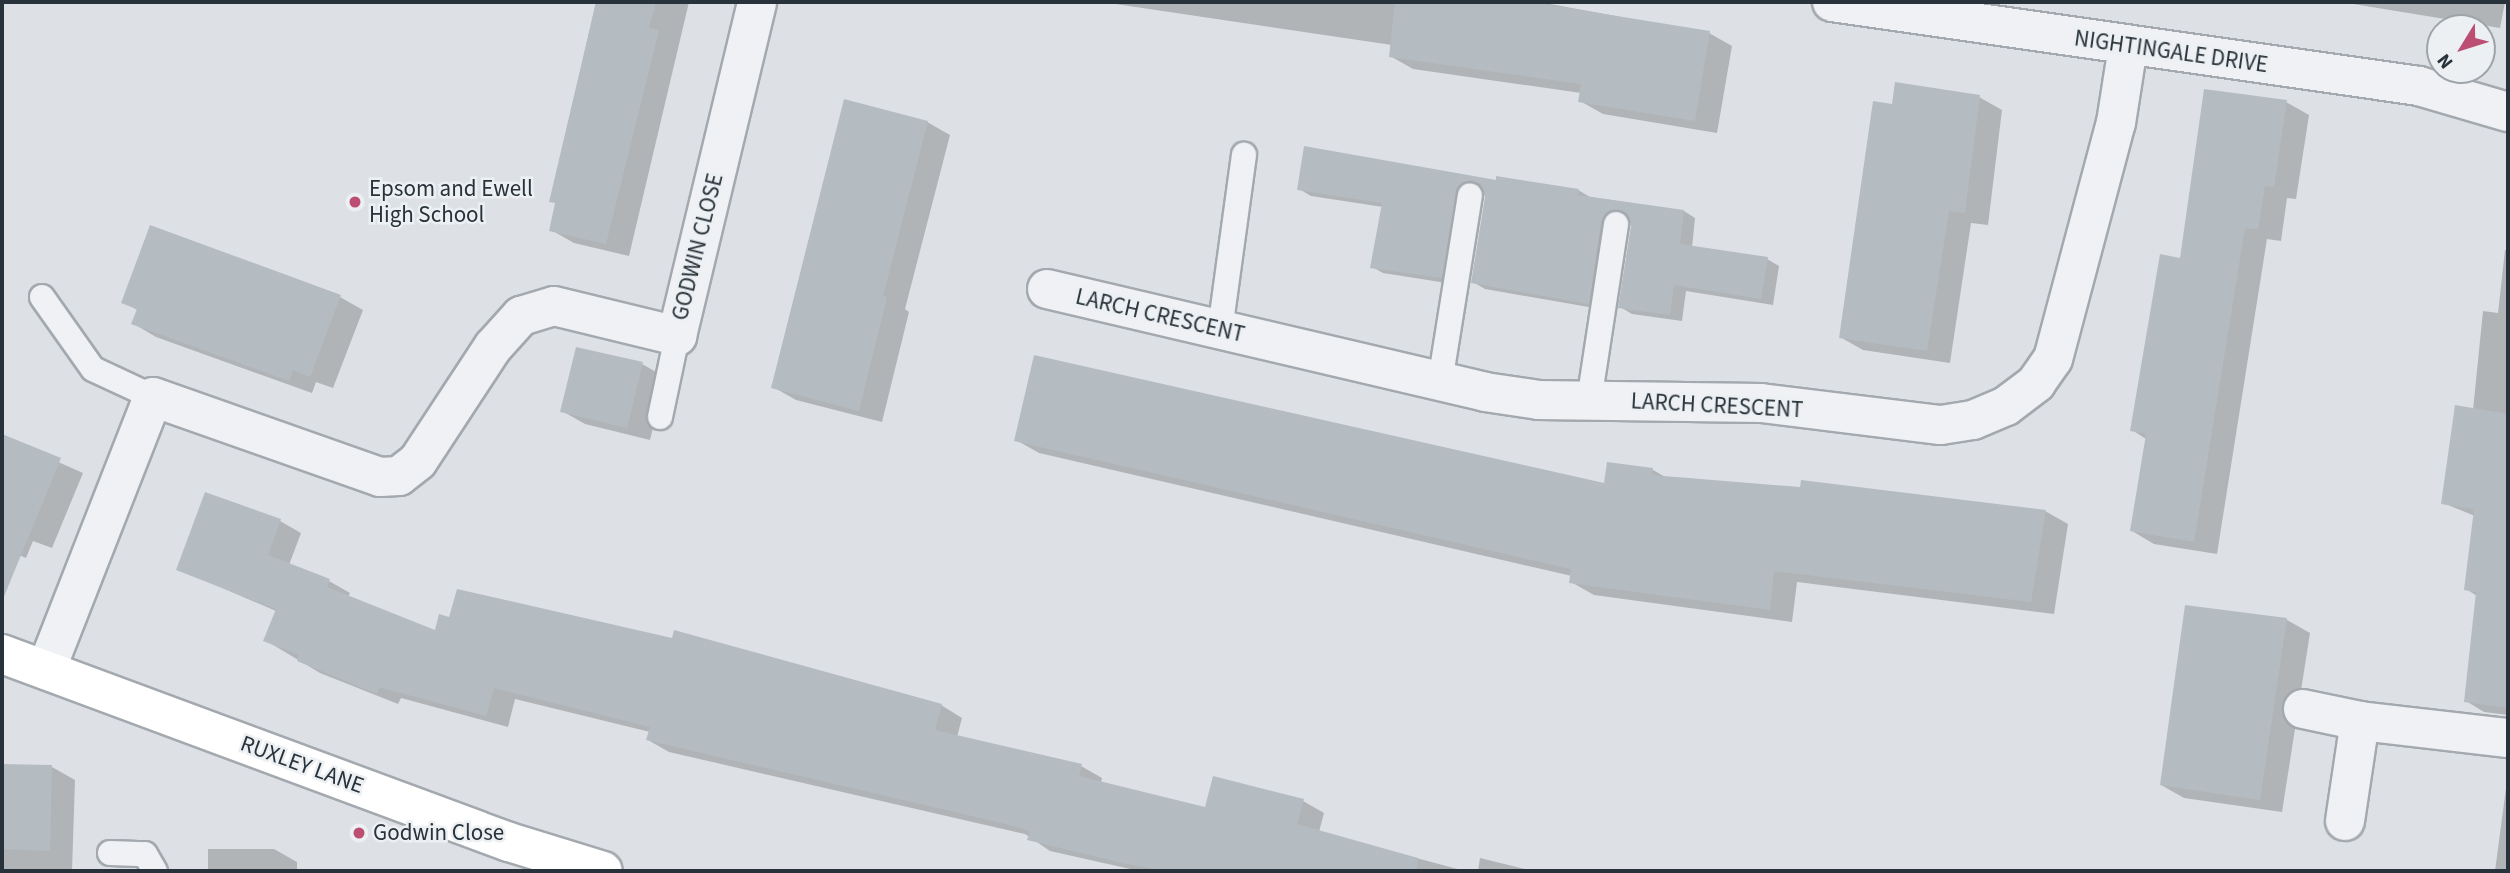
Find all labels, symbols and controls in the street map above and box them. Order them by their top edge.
north arrow [2426,14,2496,84]
street label: NIGHTINGALE DRIVE [2072,25,2270,79]
text: N [2431,48,2460,74]
street label: GODWIN CLOSE [666,171,730,323]
place label: Epsom and Ewell High School [369,175,533,229]
marker: Epsom and Ewell High School [347,194,363,210]
street label: LARCH CRESCENT [1073,283,1247,349]
street label: LARCH CRESCENT [1630,388,1804,424]
street label: RUXLEY LANE [237,730,367,800]
place label: Godwin Close [373,819,504,847]
marker: Godwin Close [351,825,367,841]

